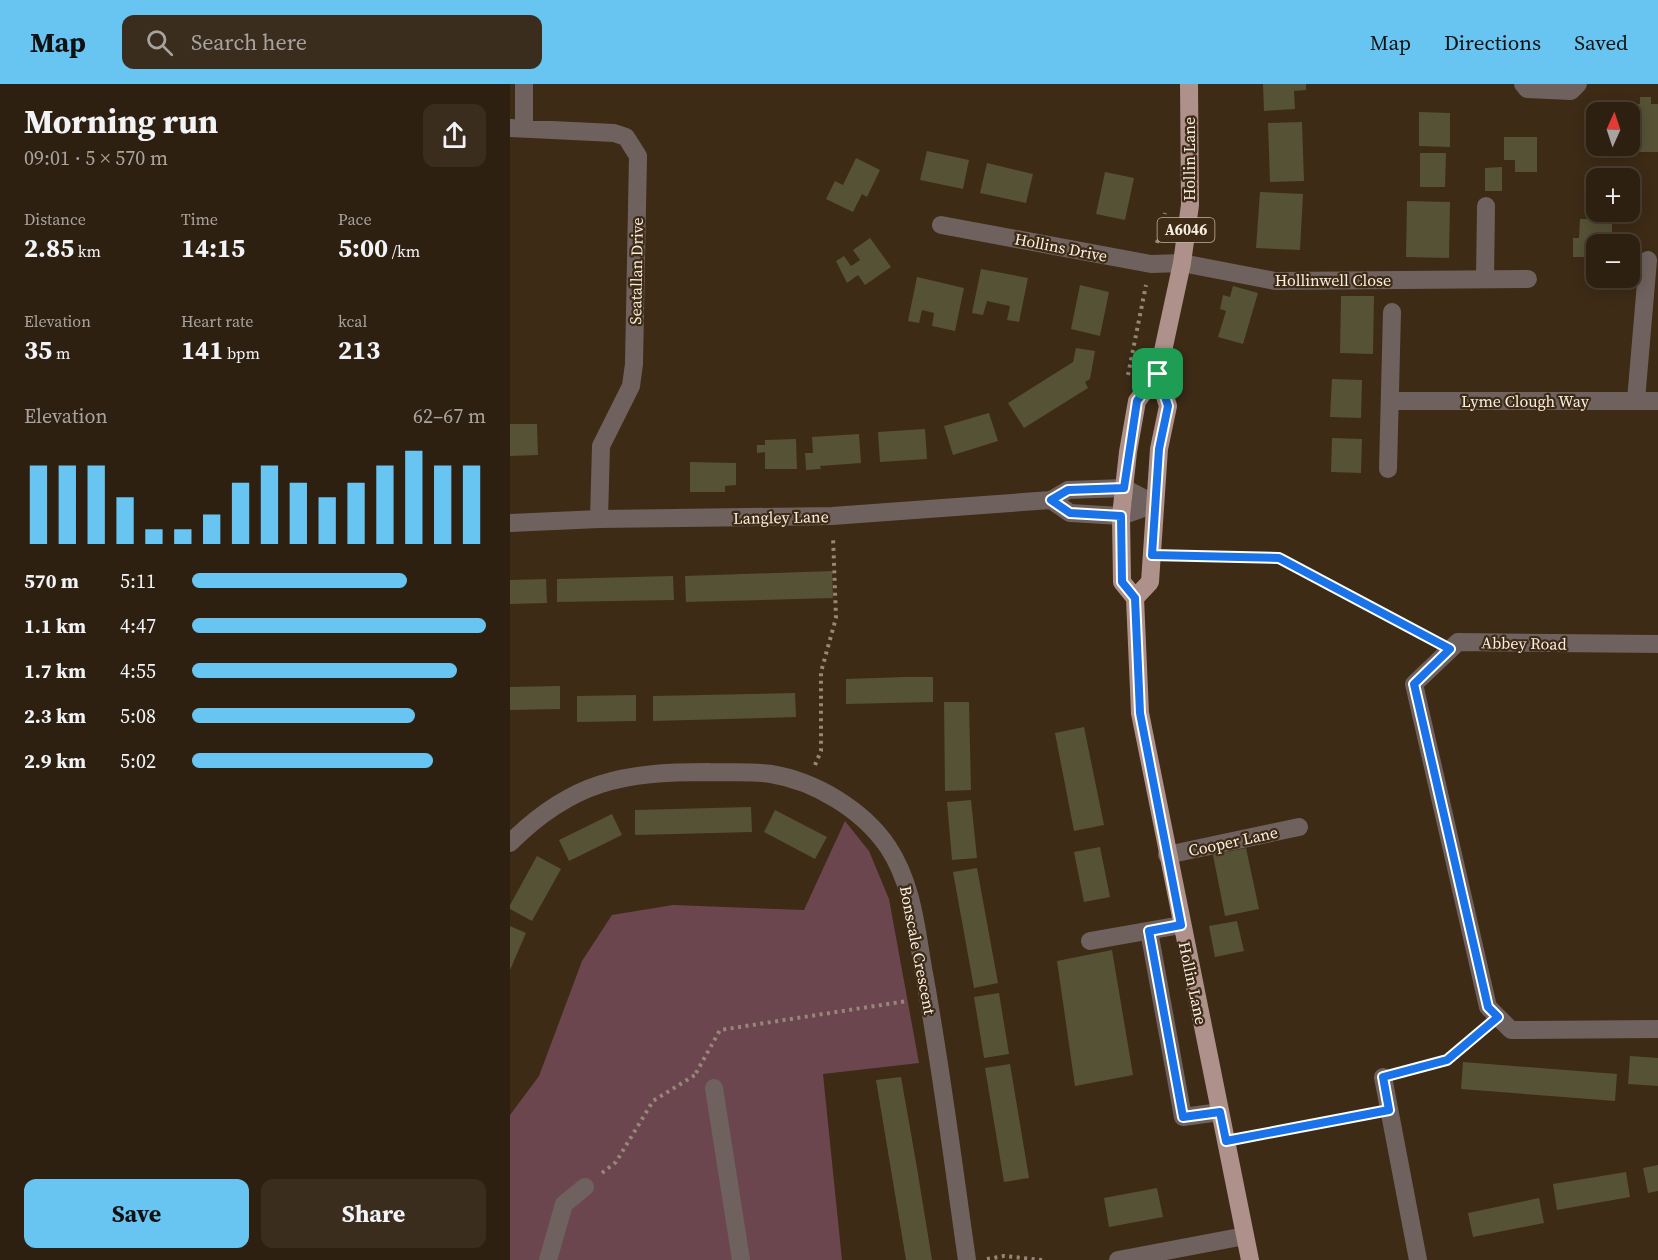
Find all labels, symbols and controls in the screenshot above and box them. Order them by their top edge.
search box [122,15,542,69]
text: Map [30,23,86,61]
icon: search [143,26,176,59]
text: Search here [191,27,307,57]
text: Map [1370,28,1411,57]
text: Directions [1444,28,1541,57]
text: Saved [1574,28,1628,57]
text: Morning run [24,99,218,144]
north arrow [1586,102,1640,156]
map controls [1586,102,1640,288]
button: share [423,104,486,167]
street label: Hollin Lane [1178,117,1200,201]
text: 09:01 · 5 × 570 m [24,144,168,172]
button: + [1586,168,1640,222]
text: Distance [24,208,86,230]
text: Time [181,208,218,230]
text: Pace [338,208,372,230]
street label: Seatallan Drive [624,217,648,325]
road number: A6046 [1158,218,1214,242]
street label: Hollins Drive [1013,227,1109,267]
text: 2.85 [24,230,74,266]
text: 14:15 [181,230,245,266]
text: 5:00 [338,230,388,266]
button: − [1586,234,1640,288]
text: km [74,240,101,262]
text: /km [388,240,420,262]
street label: Hollinwell Close [1275,269,1391,291]
text: Elevation [24,310,91,332]
text: Heart rate [181,310,253,332]
text: kcal [338,310,367,332]
text: 35 [24,332,52,368]
text: 141 [181,332,223,368]
text: 213 [338,332,380,368]
text: m [52,342,70,364]
text: bpm [223,342,260,364]
pin [1132,348,1183,399]
icon: arrive [1141,357,1174,390]
street label: Lyme Clough Way [1461,390,1590,412]
text: Elevation [24,402,108,430]
text: 62–67 m [413,402,486,430]
street label: Langley Lane [733,505,829,529]
text: 570 m [24,567,79,595]
text: 5:11 [120,567,156,595]
text: 1.1 km [24,612,86,640]
text: 4:47 [120,612,156,640]
street label: Abbey Road [1481,631,1567,655]
text: 1.7 km [24,657,86,685]
text: 4:55 [120,657,156,685]
text: 2.3 km [24,702,86,730]
text: 5:08 [120,702,156,730]
text: 2.9 km [24,747,86,775]
text: 5:02 [120,747,156,775]
street label: Cooper Lane [1186,821,1280,861]
street label: Bonscale Crescent [895,884,941,1017]
street label: Hollin Lane [1173,940,1213,1026]
button: Save [24,1179,249,1248]
button: Share [261,1179,486,1248]

